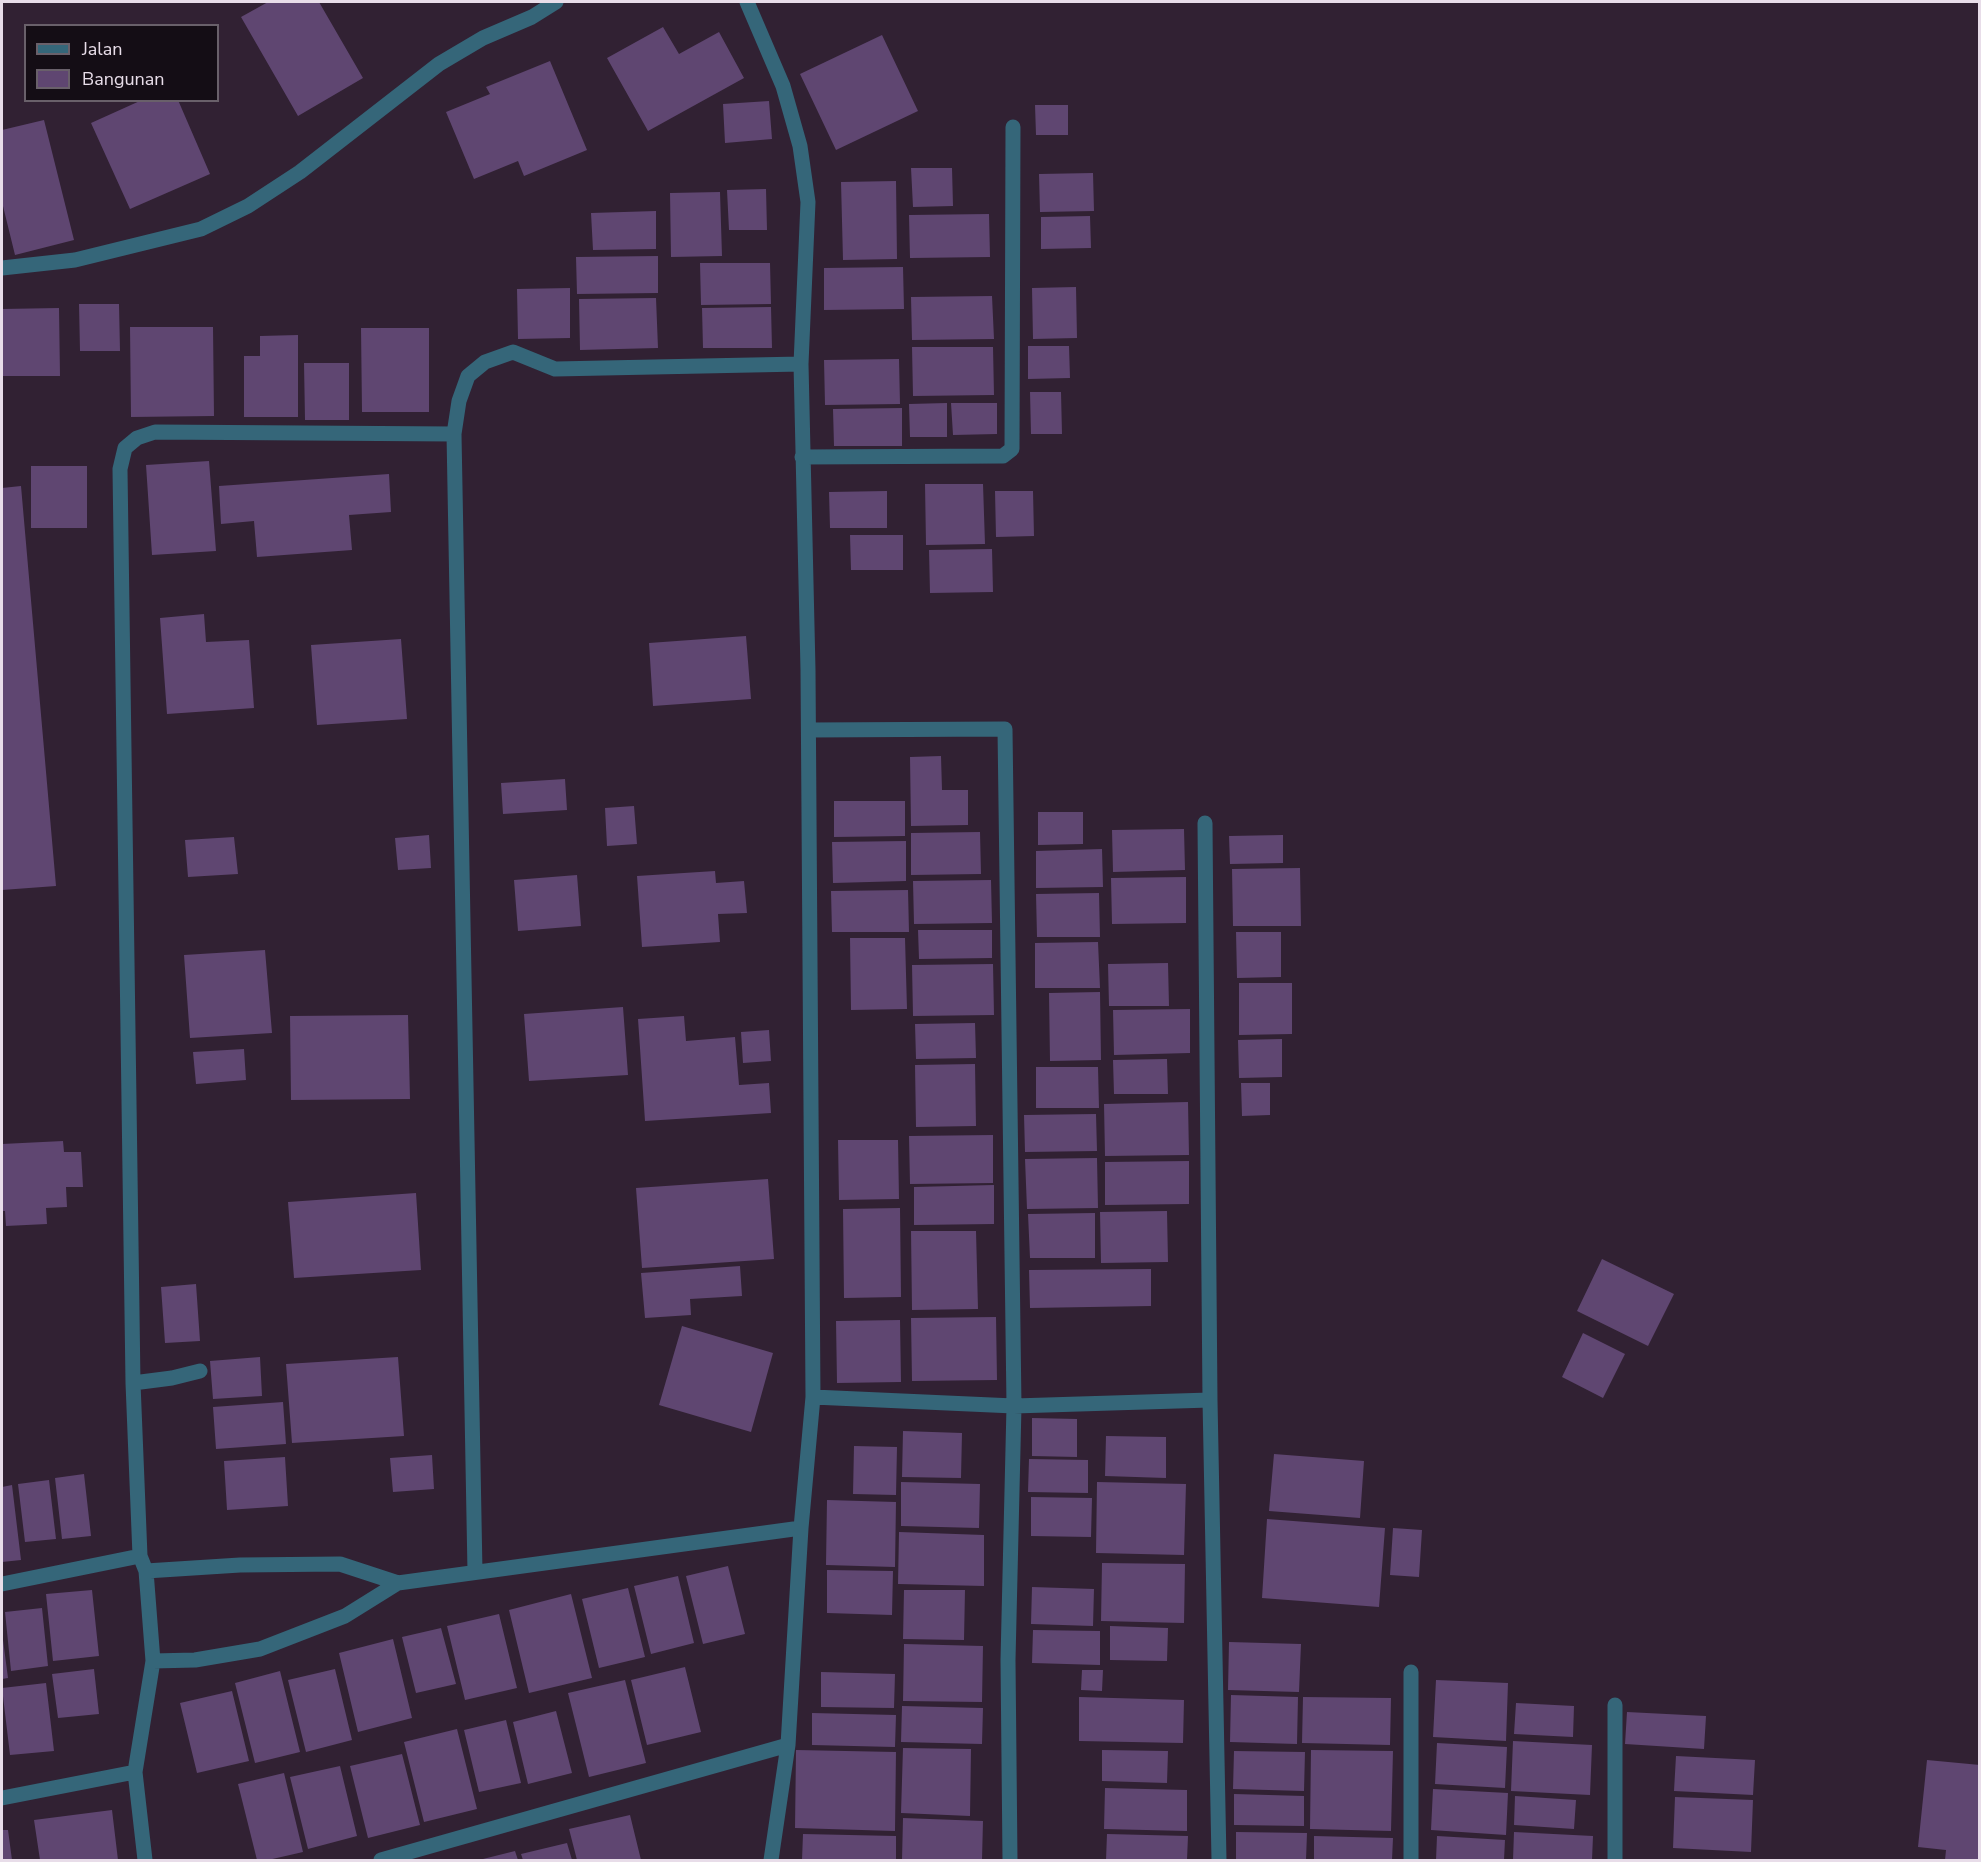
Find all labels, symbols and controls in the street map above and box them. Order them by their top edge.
legend [24,24,219,102]
text: Jalan [82,37,122,61]
text: Bangunan [82,67,165,91]

